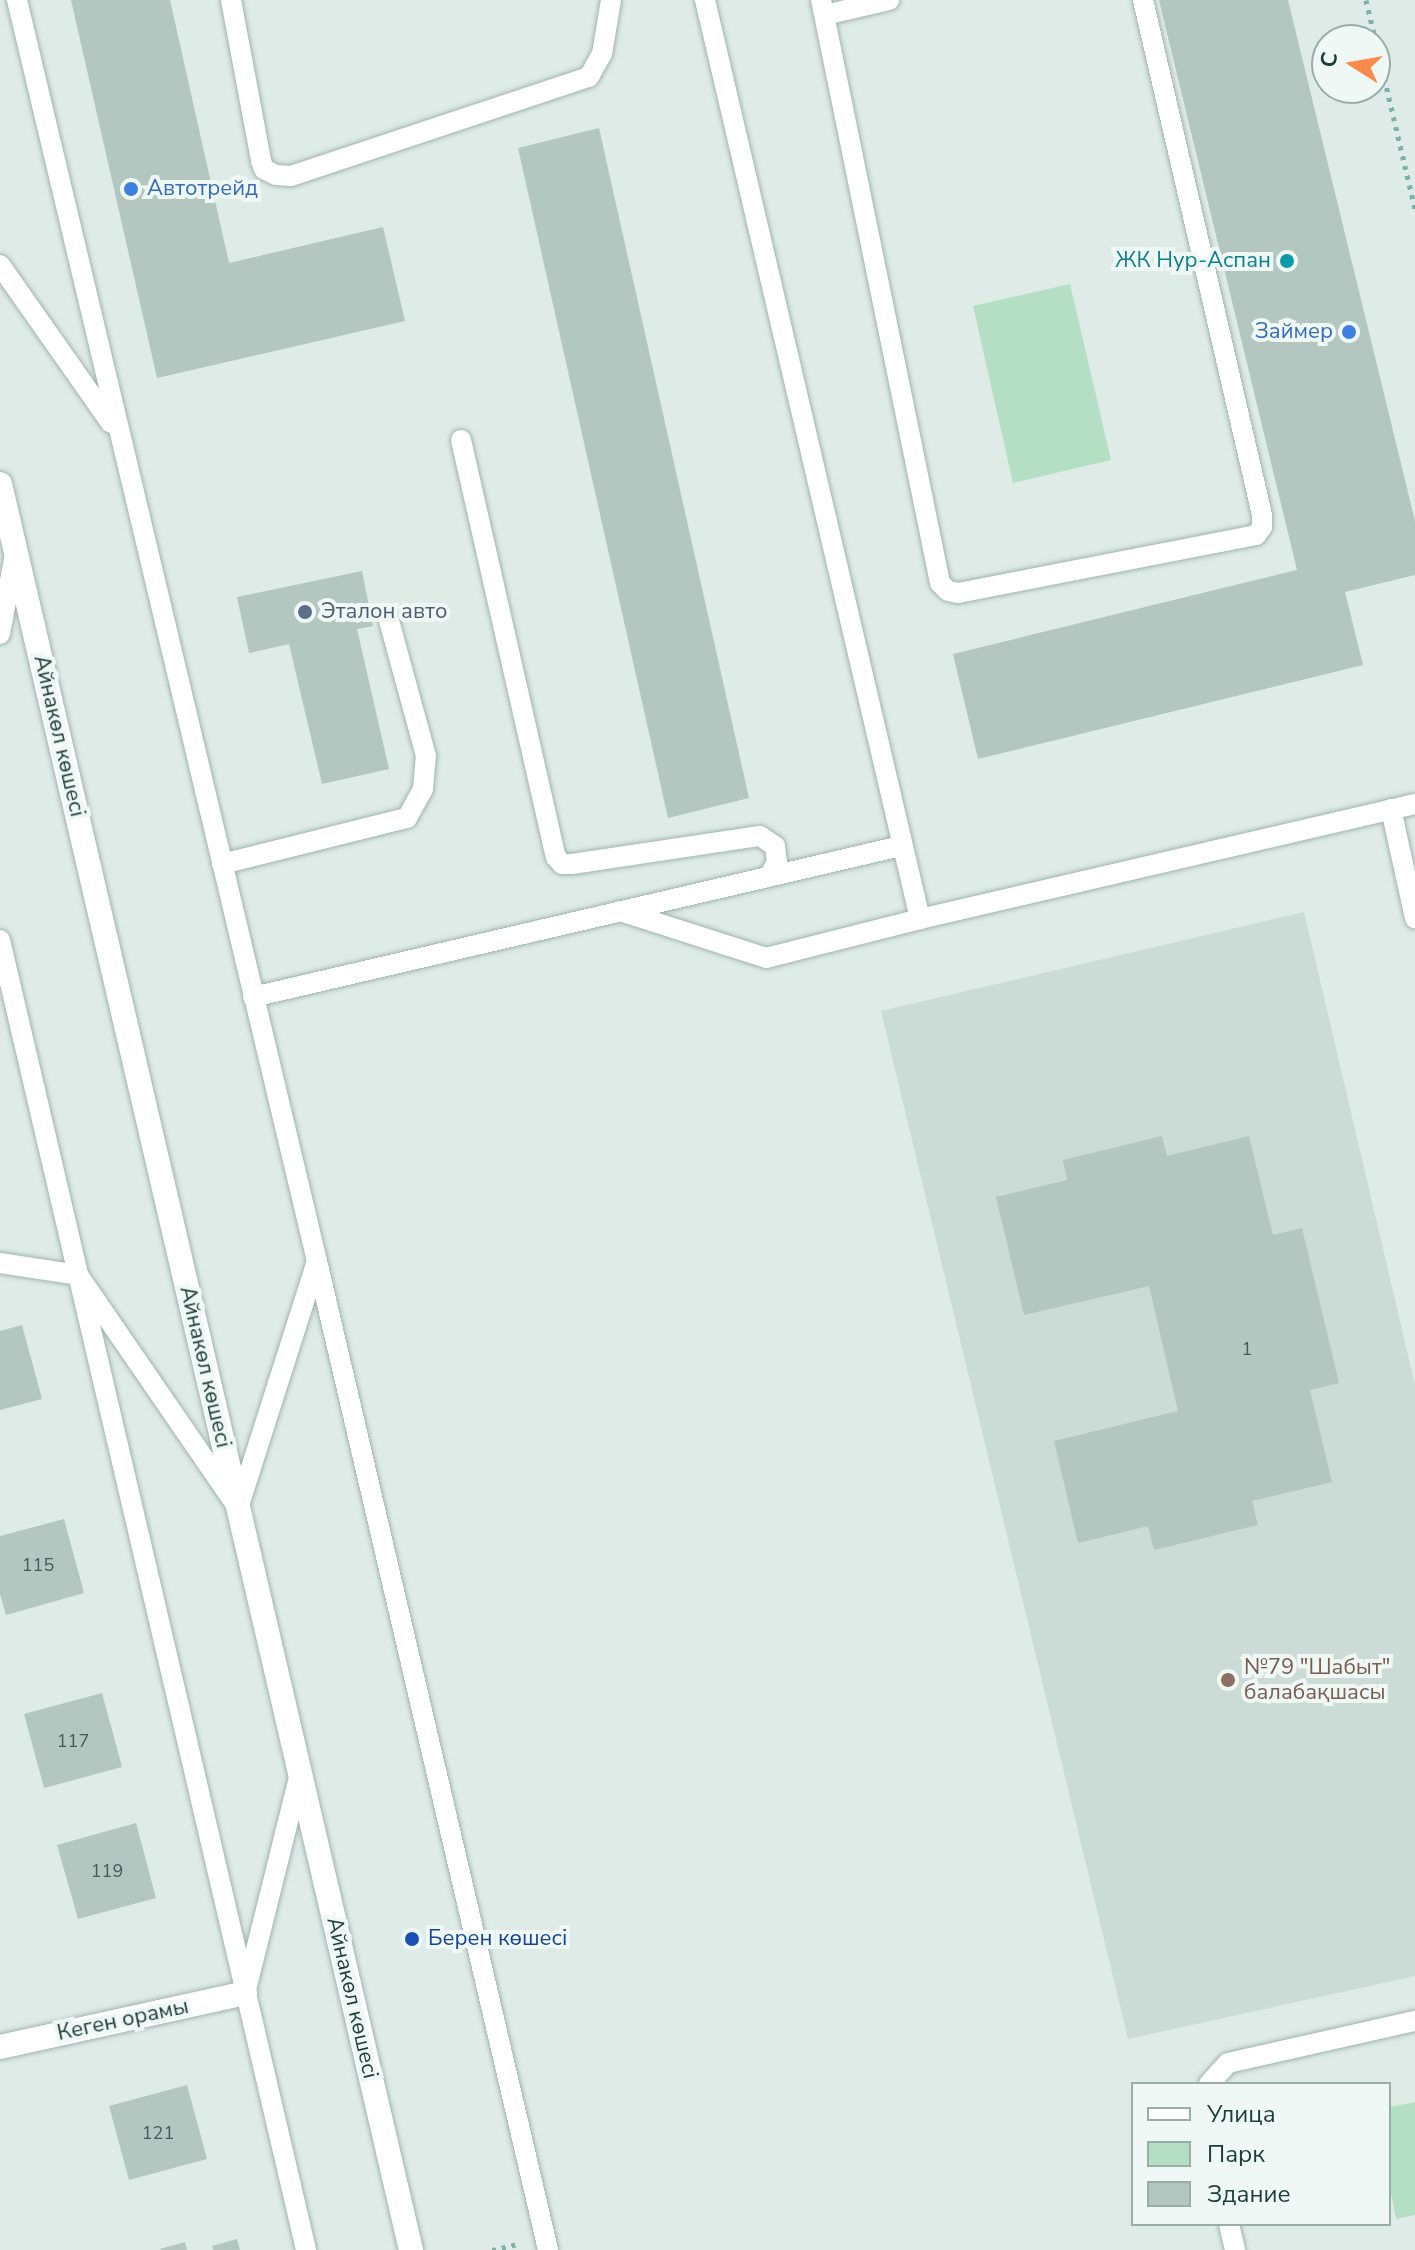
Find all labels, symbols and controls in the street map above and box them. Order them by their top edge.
north arrow [1311,24,1391,104]
text: С [1313,50,1346,70]
place label: Автотрейд [147,176,258,202]
marker: Автотрейд [122,180,140,198]
place label: ЖК Нур-Аспан [1115,248,1271,274]
marker: ЖК Нур-Аспан [1278,252,1296,270]
place label: Займер [1255,319,1333,345]
marker: Займер [1340,323,1358,341]
place label: Эталон авто [321,599,447,625]
marker: Эталон авто [296,603,314,621]
street label: Айнакөл көшесі [28,653,90,819]
street label: Айнакөл көшесі [174,1284,236,1450]
house number: 1 [1242,1338,1252,1360]
house number: 115 [22,1554,54,1576]
place label: №79 "Шабыт" балабақшасы [1244,1654,1390,1706]
marker: №79 "Шабыт" балабақшасы [1219,1671,1237,1689]
house number: 117 [57,1730,89,1752]
house number: 119 [91,1860,123,1882]
street label: Айнакөл көшесі [321,1915,383,2081]
place label: Берен көшесі [428,1926,567,1952]
marker: Берен көшесі [403,1930,421,1948]
street label: Кеген орамы [55,1993,191,2047]
legend [1131,2082,1391,2226]
text: Улица [1207,2098,1276,2130]
house number: 121 [142,2122,174,2144]
text: Парк [1207,2138,1265,2170]
text: Здание [1207,2178,1291,2210]

